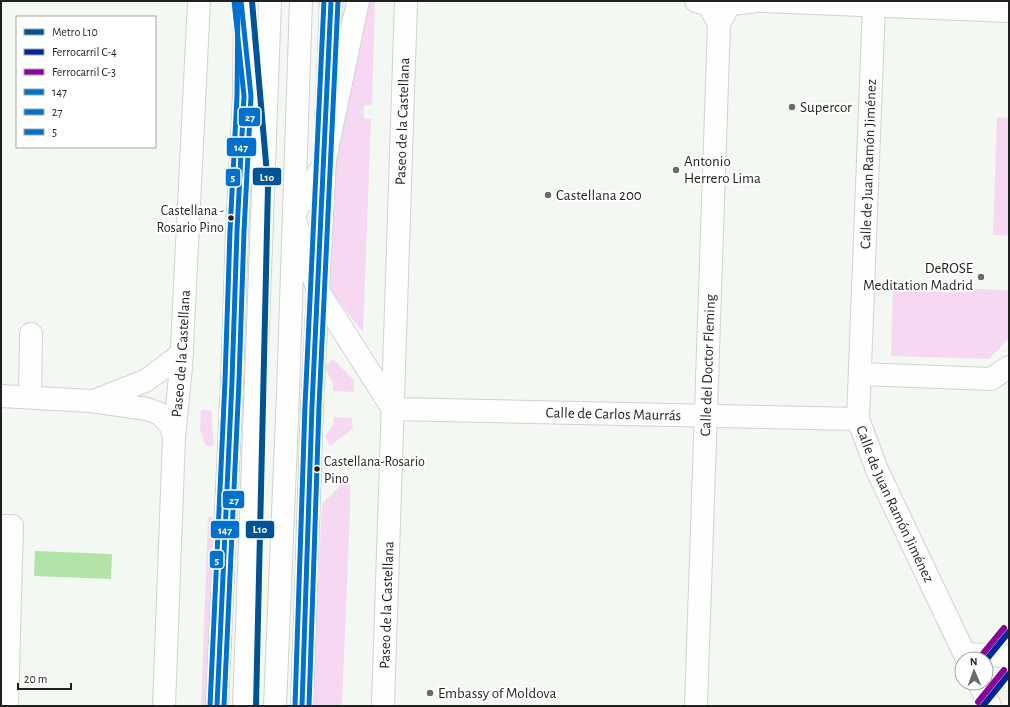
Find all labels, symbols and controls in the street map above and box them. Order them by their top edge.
legend [16,16,156,148]
text: Metro L10 [52,26,98,38]
text: Ferrocarril C-4 [52,46,117,58]
street label: Paseo de la Castellana [393,57,412,185]
text: Ferrocarril C-3 [52,66,116,78]
street label: Calle de Juan Ramón Jiménez [858,79,879,249]
text: 147 [52,86,67,98]
place label: Supercor [800,100,852,115]
marker: Supercor [787,102,797,112]
text: 27 [52,106,62,118]
line badge: 27 [238,107,261,127]
text: 27 [245,112,255,123]
text: 5 [52,126,57,138]
line badge: 147 [226,137,257,157]
text: 147 [234,142,248,153]
place label: Antonio Herrero Lima [684,154,761,186]
marker: Antonio Herrero Lima [671,165,681,175]
line badge: L10 [252,167,282,186]
line badge: 5 [225,168,241,187]
text: 5 [231,172,236,183]
text: L10 [260,172,274,183]
place label: Castellana 200 [556,188,642,203]
marker: Castellana 200 [543,190,553,200]
place label: Castellana - Rosario Pino [156,204,224,235]
marker: Castellana - Rosario Pino [226,213,236,223]
place label: DeROSE Meditation Madrid [863,261,973,293]
marker: DeROSE Meditation Madrid [976,272,986,282]
street label: Paseo de la Castellana [169,289,193,418]
street label: Calle del Doctor Fleming [698,293,718,437]
street label: Calle de Carlos Maurrás [546,405,681,423]
street label: Calle de Juan Ramón Jiménez [853,424,936,585]
place label: Castellana-Rosario Pino [324,455,425,486]
marker: Castellana-Rosario Pino [312,464,322,474]
line badge: 27 [222,490,245,509]
text: 27 [229,495,239,506]
line badge: 147 [210,520,240,539]
line badge: L10 [245,520,275,539]
text: L10 [253,524,267,535]
text: 147 [218,525,232,536]
street label: Paseo de la Castellana [377,541,396,669]
line badge: 5 [209,550,224,569]
text: 5 [215,555,220,566]
north arrow [954,651,994,691]
text: N [970,656,978,667]
scale bar [18,665,71,691]
text: 20 m [24,673,47,685]
place label: Embassy of Moldova [438,686,556,701]
marker: Embassy of Moldova [425,688,435,698]

